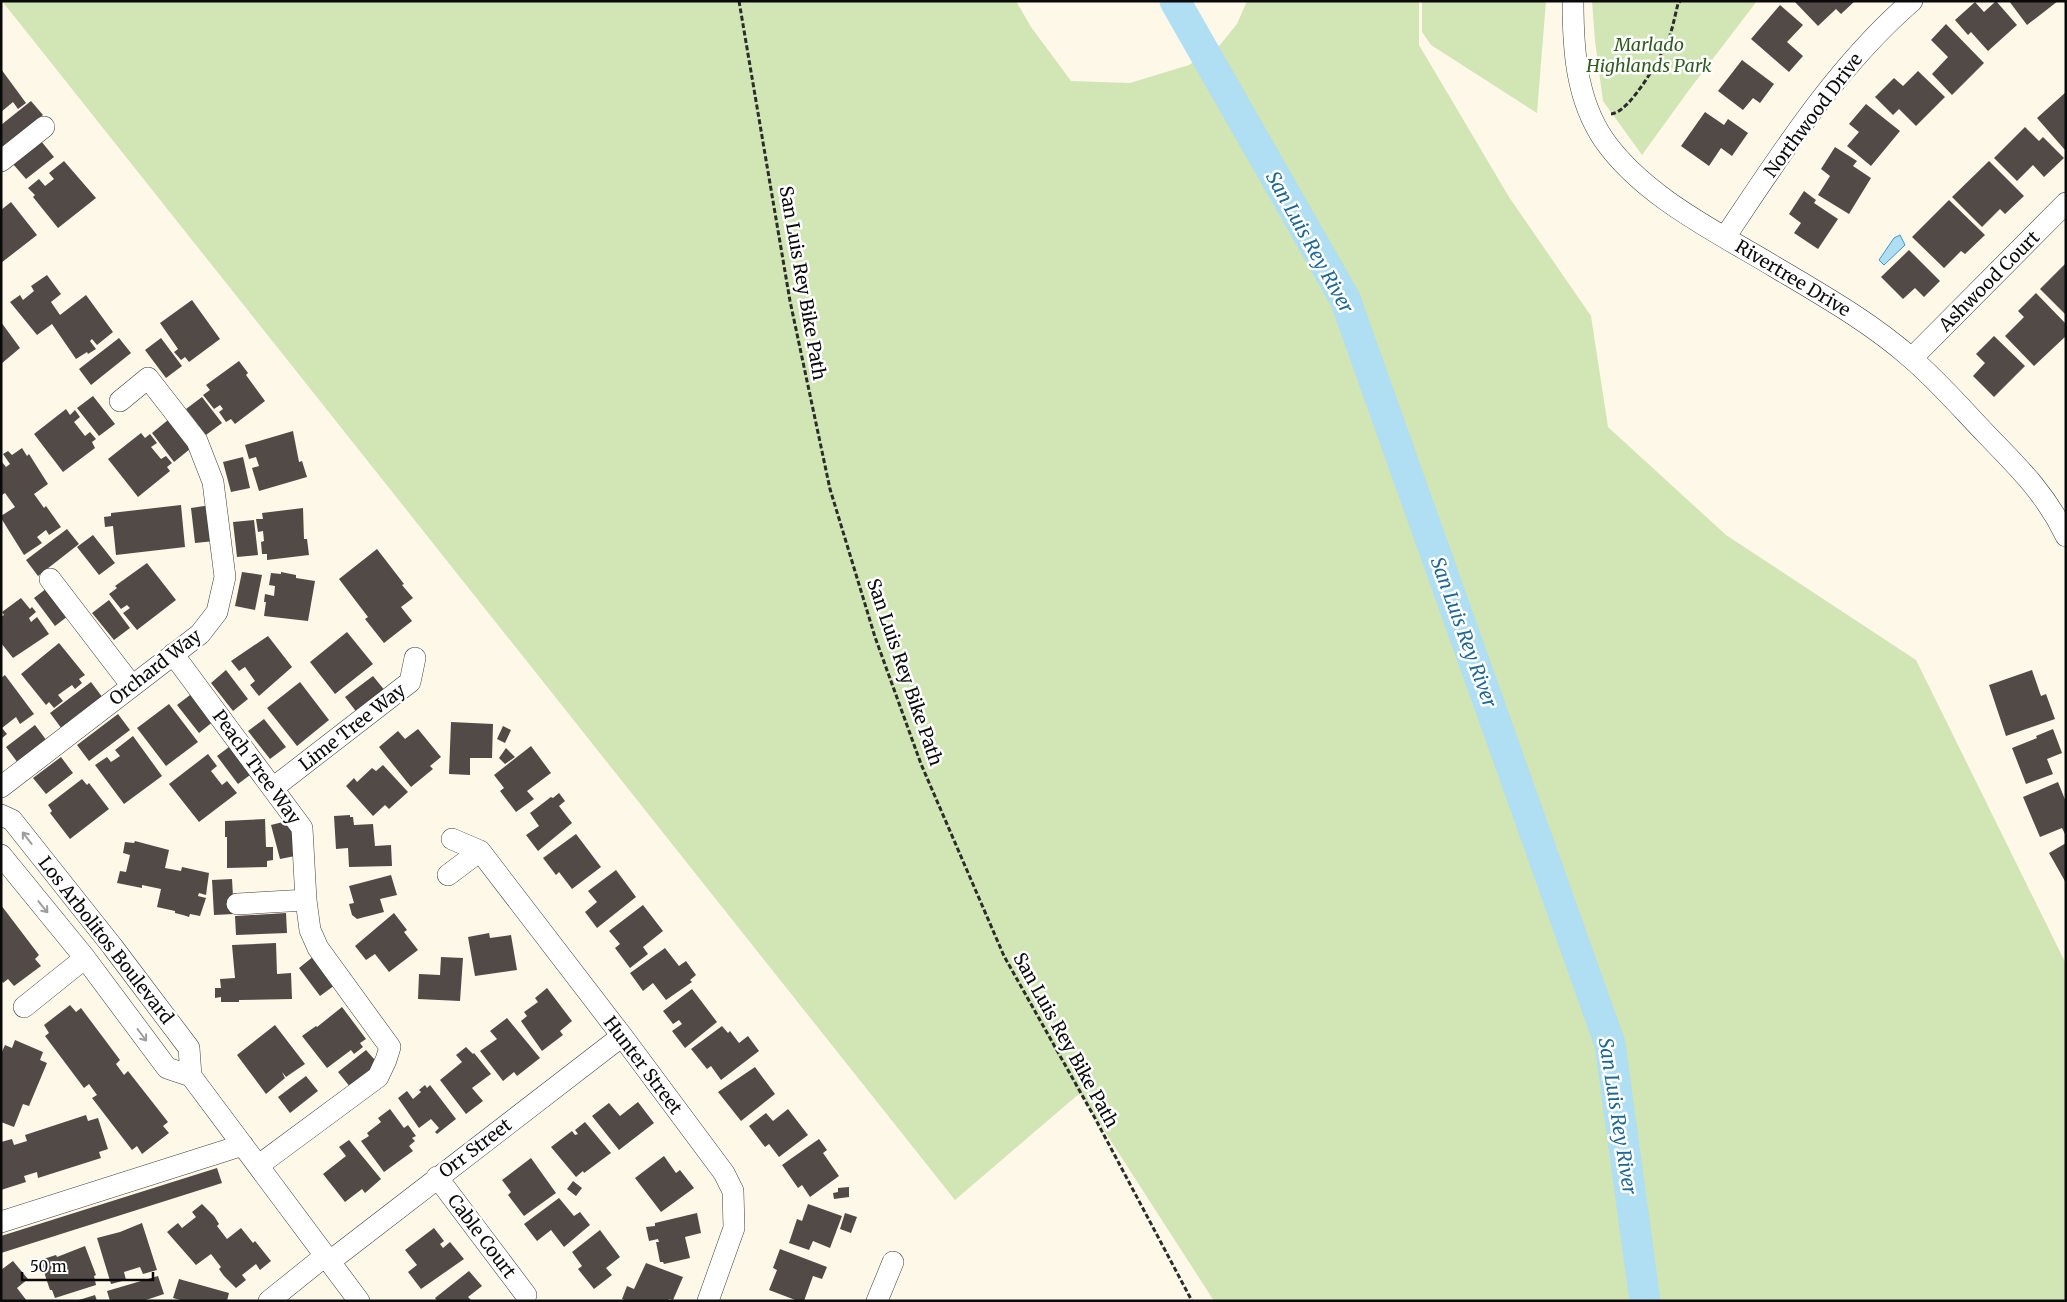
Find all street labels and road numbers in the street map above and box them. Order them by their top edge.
street label: Northwood Drive [1759,48,1867,182]
street label: San Luis Rey Bike Path [775,184,831,382]
street label: Ashwood Court [1933,226,2044,337]
street label: Rivertree Drive [1731,235,1855,321]
street label: San Luis Rey Bike Path [862,575,948,769]
street label: Orchard Way [104,624,206,710]
street label: Lime Tree Way [294,678,410,776]
street label: Peach Tree Way [208,705,307,829]
street label: Los Arbolitos Boulevard [34,852,179,1028]
street label: San Luis Rey Bike Path [1008,948,1124,1132]
street label: Hunter Street [599,1011,687,1119]
street label: Orr Street [434,1113,516,1183]
street label: Cable Court [443,1189,521,1283]

